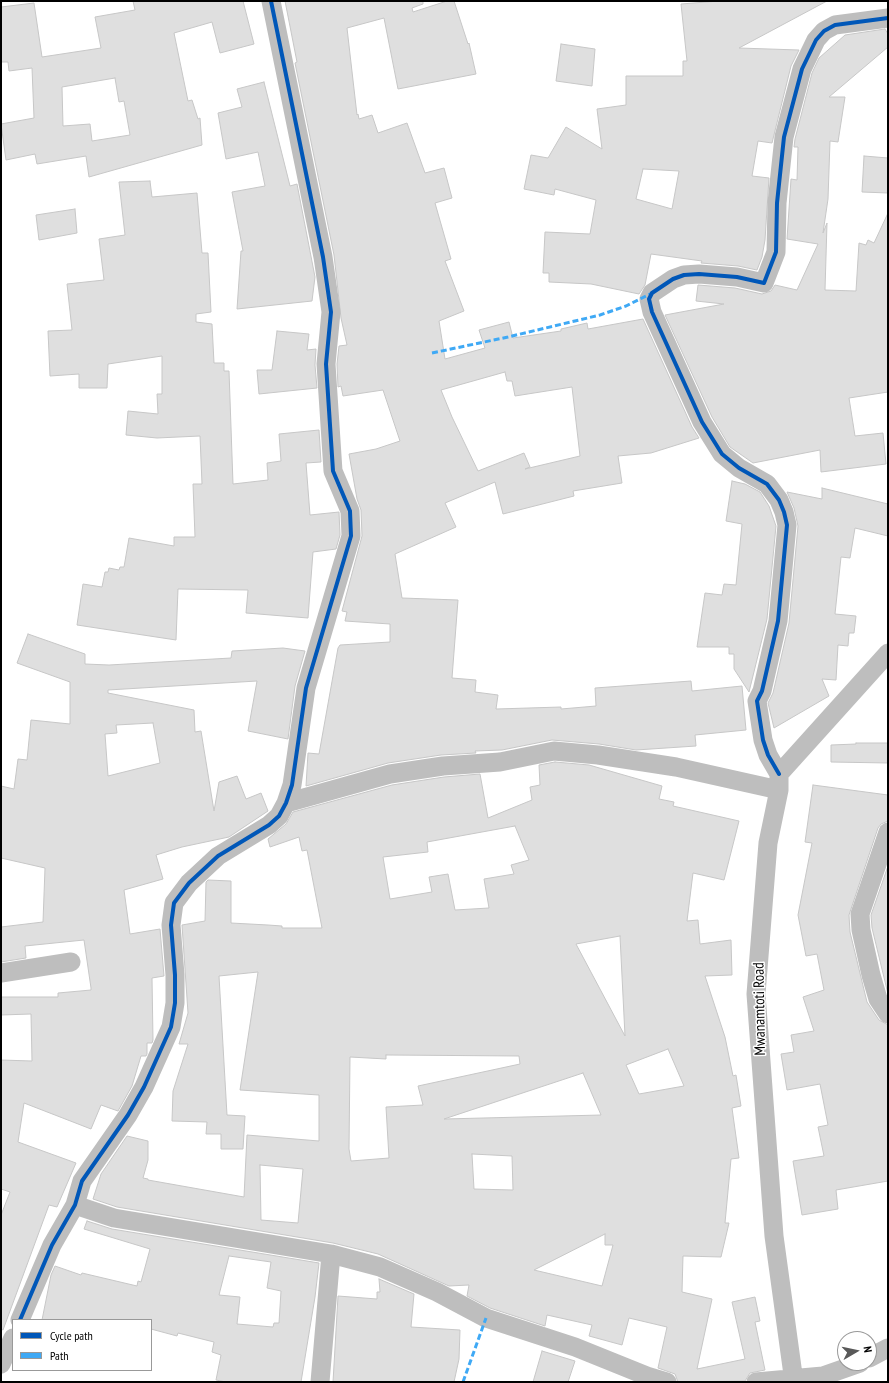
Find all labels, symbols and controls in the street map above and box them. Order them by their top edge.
street label: Mwanamtoti Road [750,962,770,1056]
legend [12,1319,152,1371]
text: Cycle path [50,1328,93,1343]
north arrow [837,1331,877,1371]
text: N [860,1345,875,1353]
text: Path [50,1348,68,1363]

